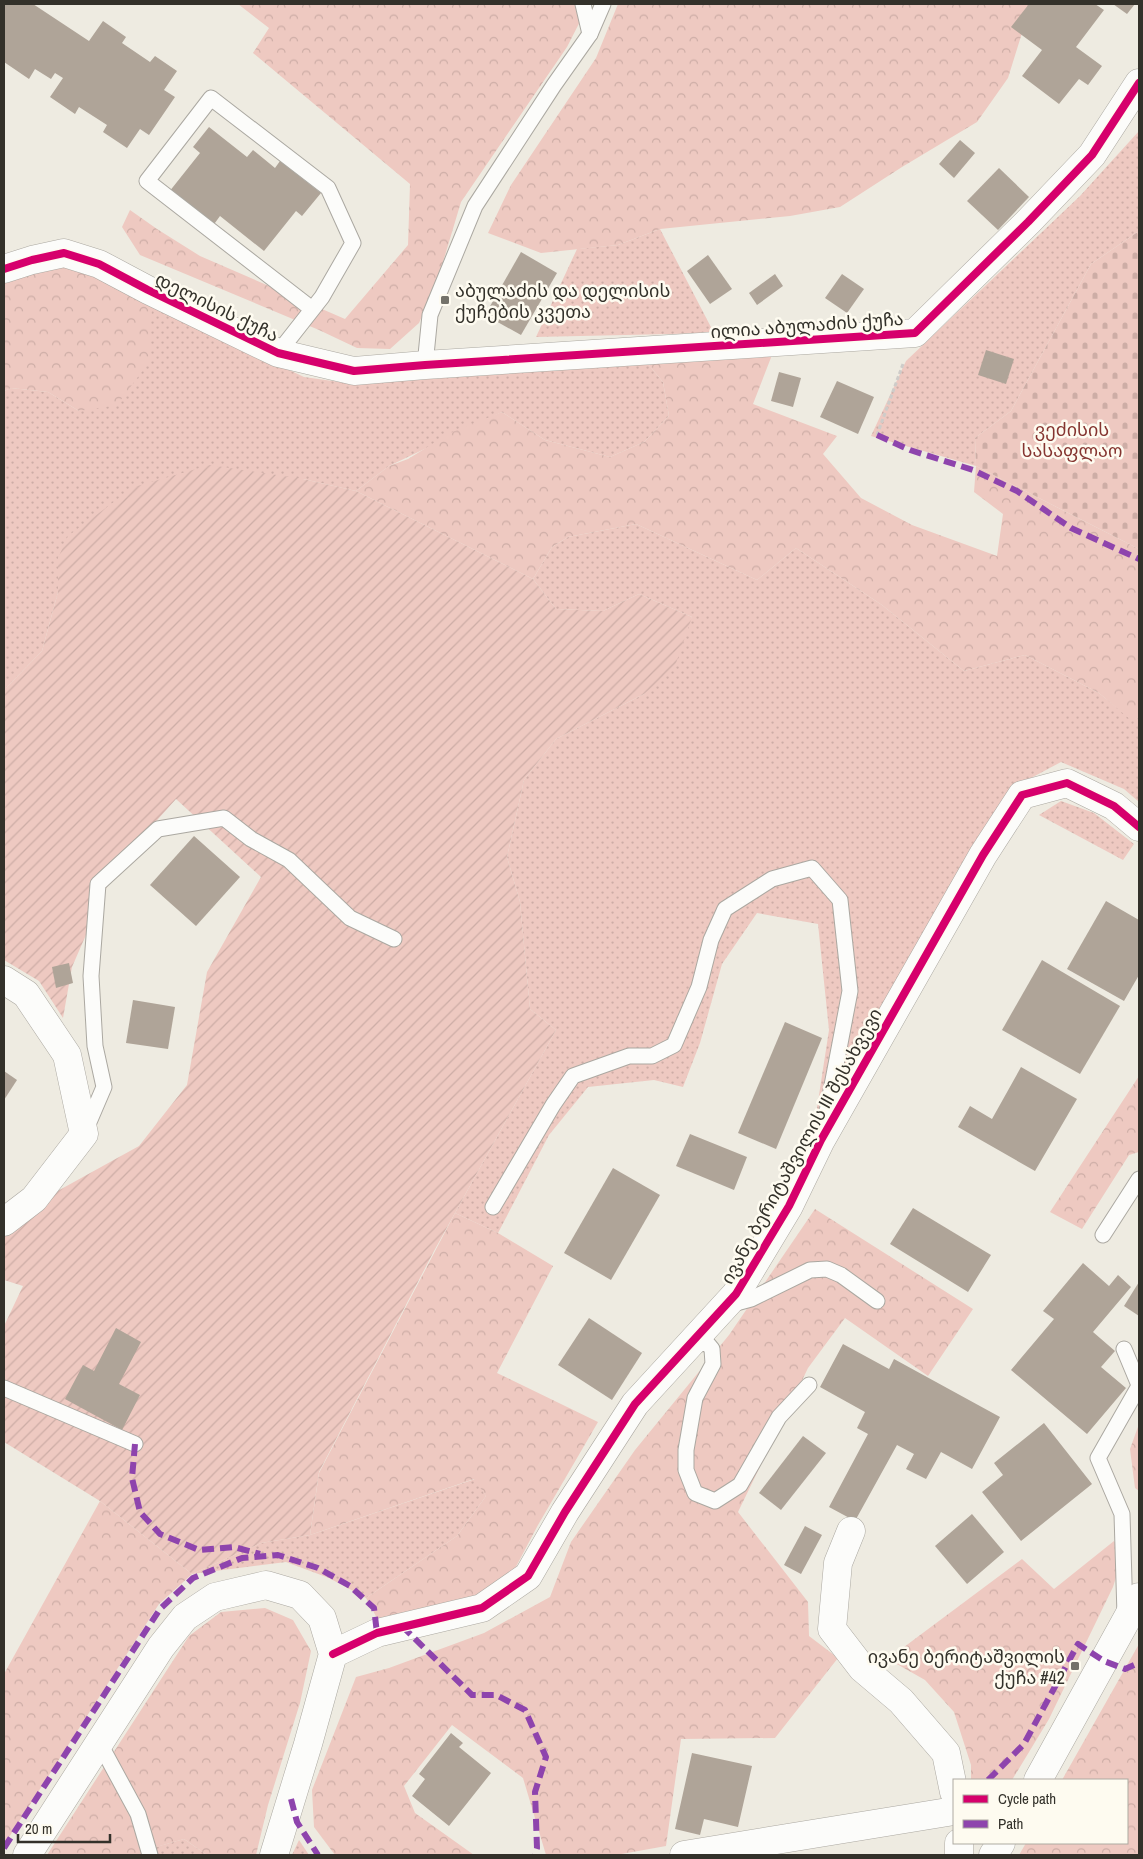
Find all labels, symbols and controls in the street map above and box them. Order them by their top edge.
street label: დელისის ქუჩა [151,266,283,348]
place label: აბულაძის და დელისის ქუჩების კვეთა [455,278,670,324]
marker: აბულაძის და დელისის ქუჩების კვეთა [439,294,451,306]
street label: ილია აბულაძის ქუჩა [710,306,904,344]
park label: ვეძისის სასაფლაო [1022,417,1122,463]
street label: ივანე ბერიტაშვილის III შესახვევი [714,1004,888,1288]
place label: ივანე ბერიტაშვილის ქუჩა #42 [868,1644,1065,1690]
marker: ივანე ბერიტაშვილის ქუჩა #42 [1069,1660,1081,1672]
legend [953,1779,1128,1844]
text: Cycle path [998,1788,1056,1809]
scale bar [18,1812,110,1844]
text: Path [998,1813,1023,1834]
text: 20 m [25,1818,52,1839]

